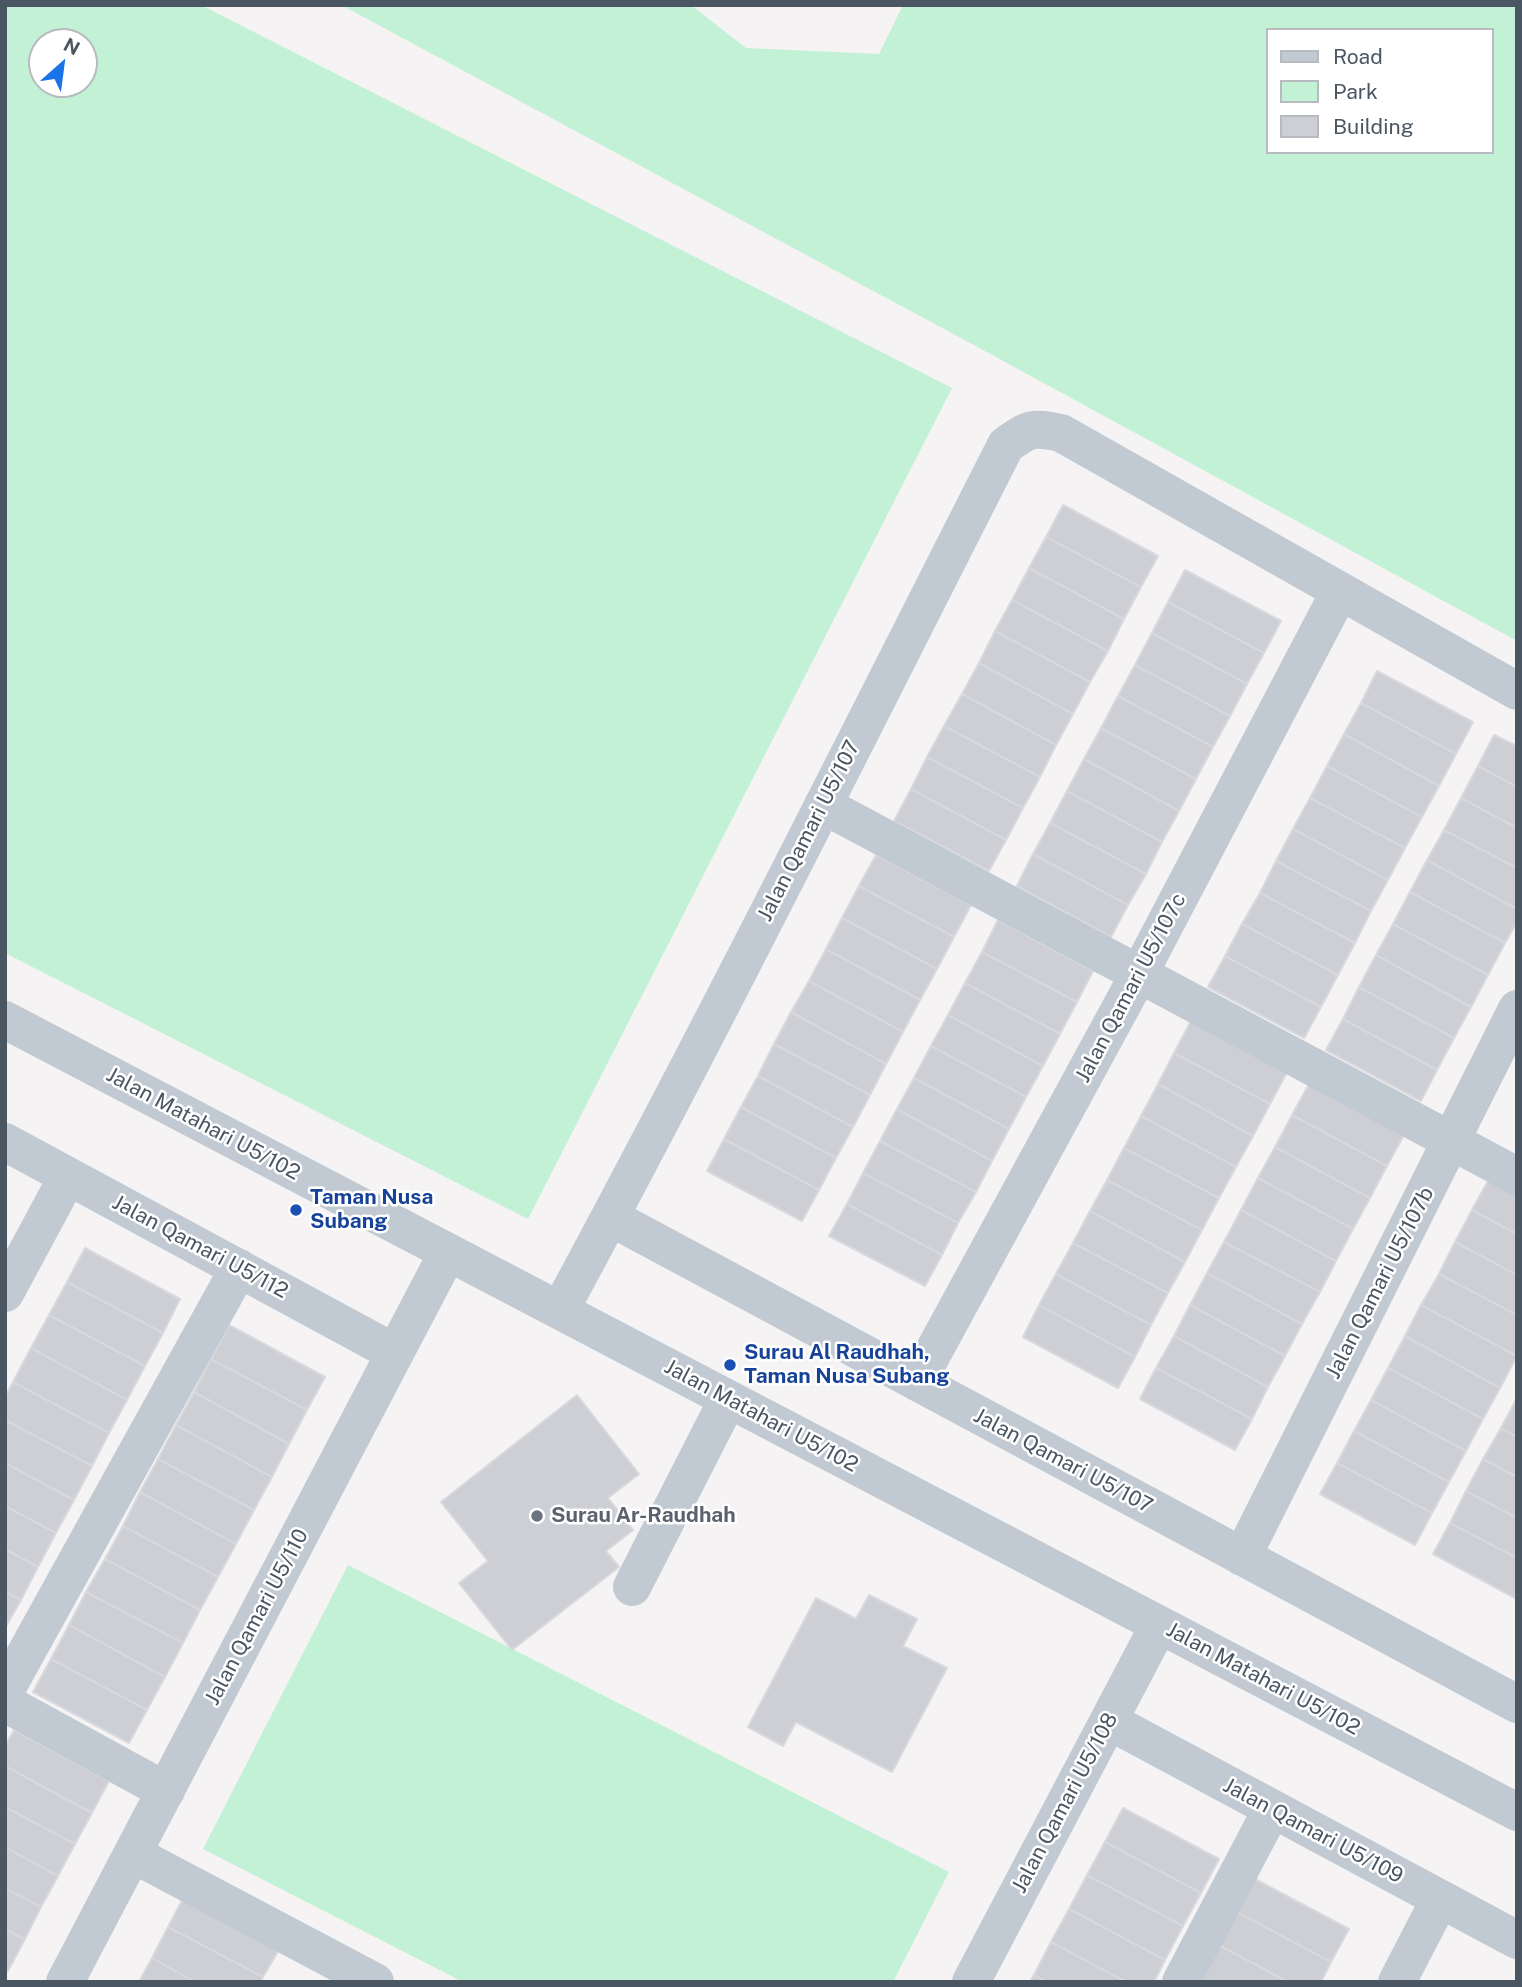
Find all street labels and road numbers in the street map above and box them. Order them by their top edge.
street label: Jalan Qamari U5/107 [753,736,865,926]
street label: Jalan Qamari U5/107c [1070,889,1192,1087]
street label: Jalan Matahari U5/102 [102,1062,304,1186]
street label: Jalan Qamari U5/107b [1321,1183,1439,1383]
street label: Jalan Qamari U5/112 [108,1190,292,1304]
street label: Jalan Matahari U5/102 [660,1354,862,1478]
street label: Jalan Qamari U5/107 [969,1403,1157,1519]
street label: Jalan Qamari U5/110 [200,1525,314,1709]
street label: Jalan Matahari U5/102 [1162,1617,1364,1741]
street label: Jalan Qamari U5/108 [1007,1709,1123,1897]
street label: Jalan Qamari U5/109 [1219,1773,1407,1889]

